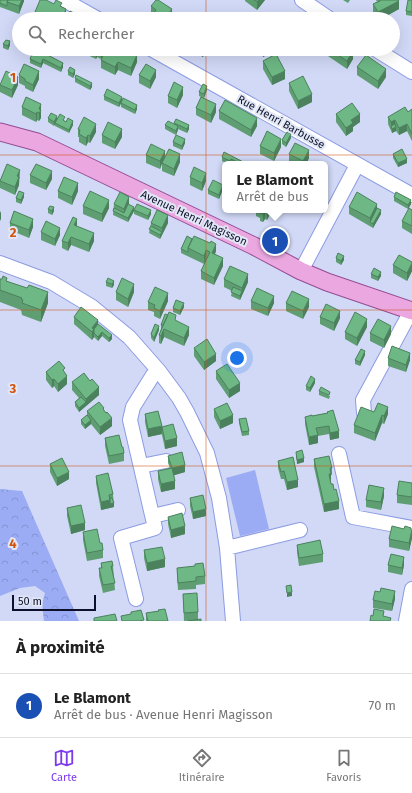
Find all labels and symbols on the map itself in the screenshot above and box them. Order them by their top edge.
text: 1 [10,70,16,85]
street label: Rue Henri Barbusse [235,93,327,151]
street label: Avenue Henri Magisson [139,188,249,248]
text: 2 [10,225,17,240]
pin: 1 [262,226,288,256]
your location [227,348,247,368]
text: 3 [9,381,17,396]
text: 4 [9,536,17,551]
scale bar [12,593,96,612]

